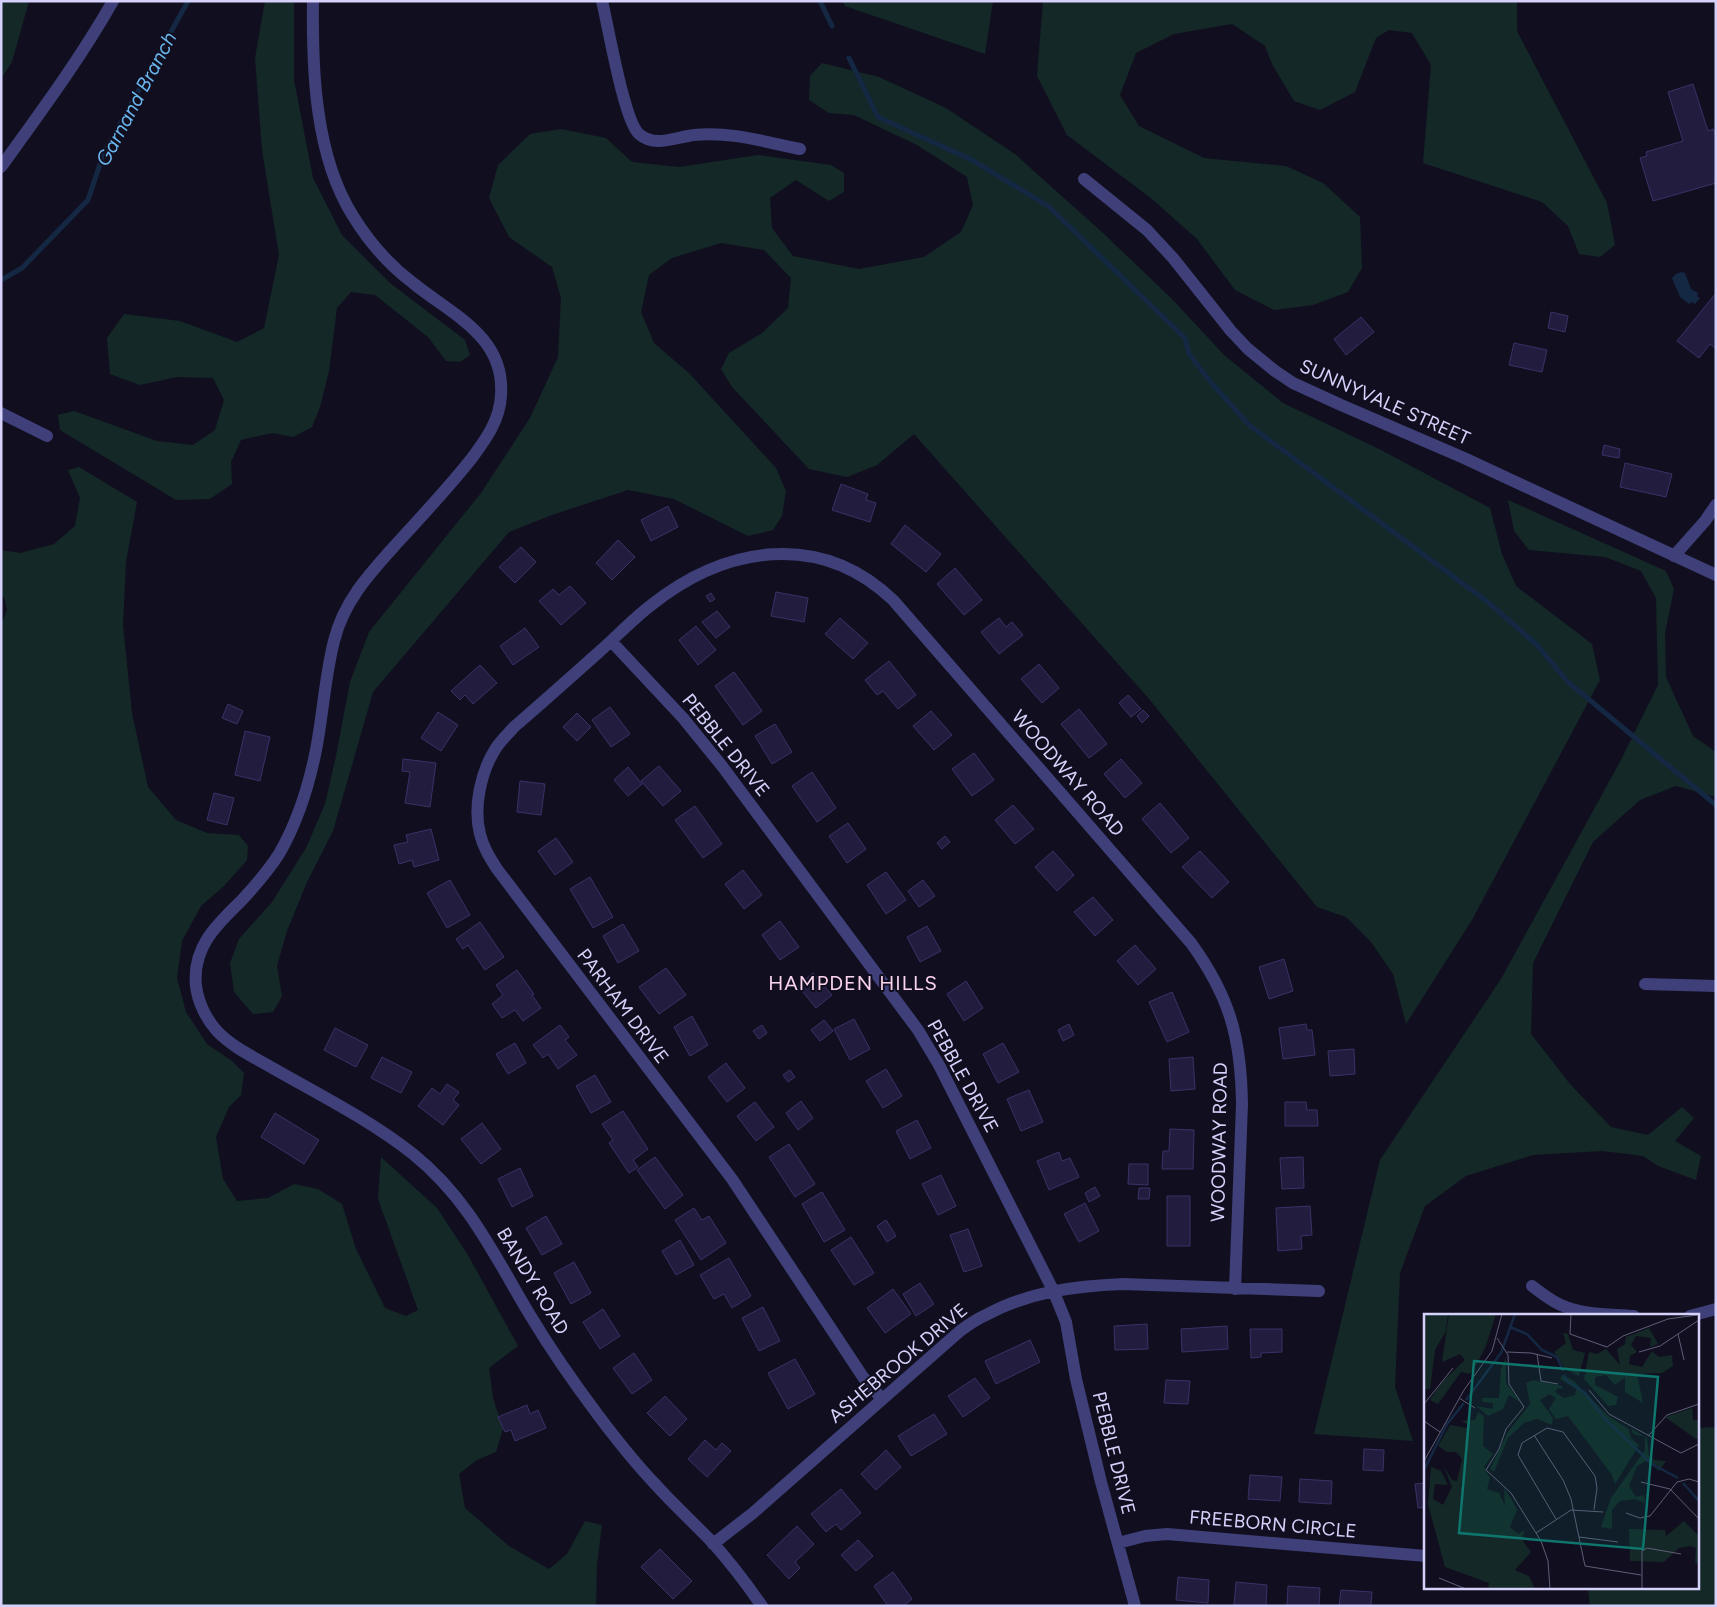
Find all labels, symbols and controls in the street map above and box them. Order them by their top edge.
water label: Garnand Branch [91,28,181,170]
street label: SUNNYVALE STREET [1296,354,1474,450]
street label: PEBBLE DRIVE [677,689,775,801]
street label: WOODWAY ROAD [1007,705,1129,841]
street label: PARHAM DRIVE [572,944,674,1068]
district label: HAMPDEN HILLS [768,971,938,995]
street label: PEBBLE DRIVE [922,1015,1004,1137]
street label: WOODWAY ROAD [1206,1062,1232,1222]
street label: BANDY ROAD [492,1223,574,1339]
street label: ASHEBROOK DRIVE [824,1298,972,1428]
inset map [1424,1314,1700,1590]
street label: PEBBLE DRIVE [1088,1389,1140,1517]
street label: FREEBORN CIRCLE [1188,1505,1358,1543]

